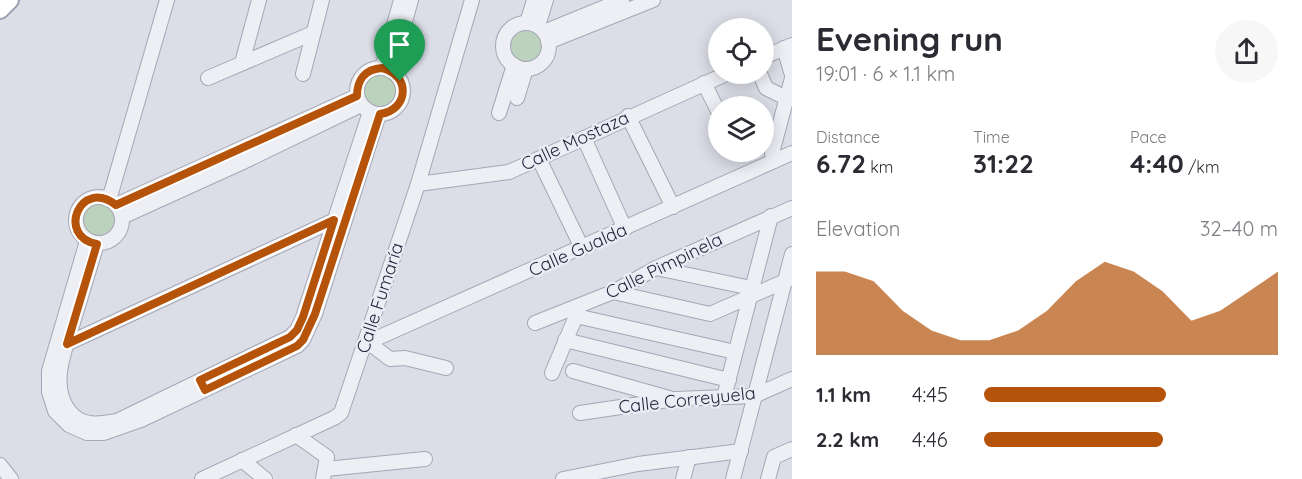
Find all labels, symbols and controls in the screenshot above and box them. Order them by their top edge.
map controls [708,18,774,162]
button: locate [708,18,774,84]
text: Evening run [816,18,1003,59]
pin [374,19,425,81]
button: share [1215,20,1278,83]
icon: arrive [383,28,416,61]
text: 19:01 · 6 × 1.1 km [816,61,955,86]
button: layers [708,96,774,162]
street label: Calle Mostaza [517,105,632,176]
text: Distance [816,127,880,147]
text: Time [973,127,1010,147]
text: Pace [1130,127,1166,147]
text: 6.72 [816,147,866,180]
text: 31:22 [973,147,1034,180]
text: 4:40 [1130,147,1184,180]
text: km [866,157,893,177]
text: /km [1184,157,1220,177]
text: Elevation [816,216,900,241]
text: 32–40 m [1200,216,1278,241]
street label: Calle Gualda [525,218,631,281]
street label: Calle Pimpinela [602,227,726,304]
street label: Calle Fumaría [351,240,408,356]
street label: Calle Correyuela [617,381,757,418]
text: 1.1 km [816,382,871,407]
text: 4:45 [912,382,948,407]
text: 2.2 km [816,427,879,452]
text: 4:46 [912,427,948,452]

